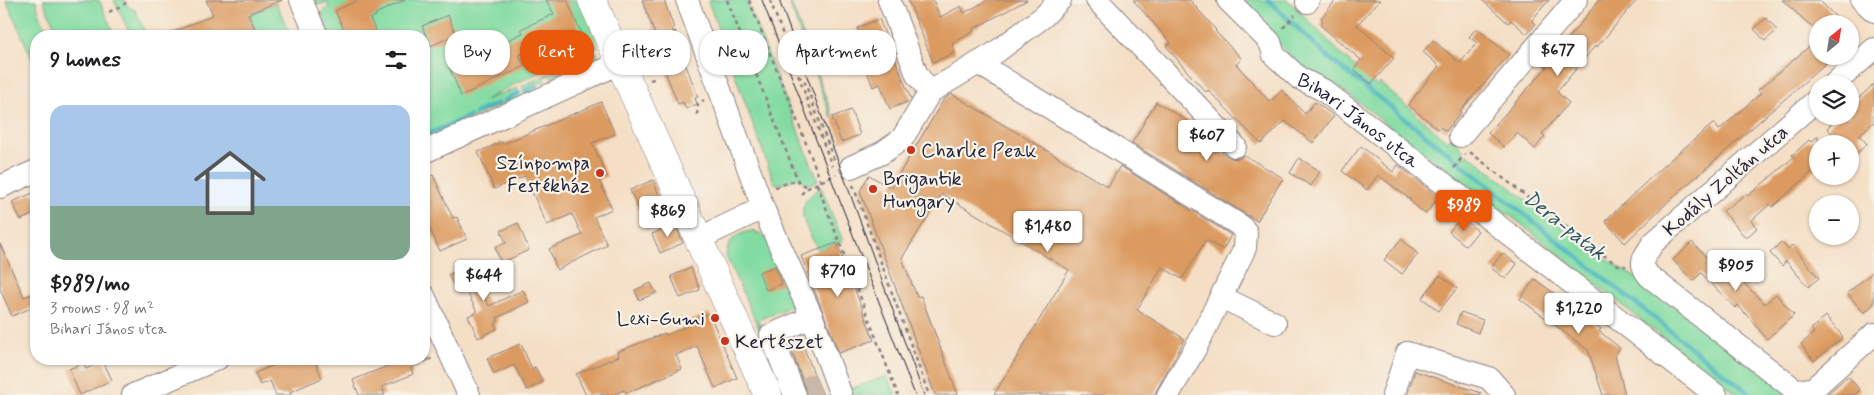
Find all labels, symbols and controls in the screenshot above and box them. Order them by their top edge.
north arrow [1809,15,1859,65]
map controls [1809,15,1859,245]
chip: Buy [445,30,510,75]
chip: Rent [520,30,594,75]
chip: Filters [604,30,690,75]
chip: New [700,30,768,75]
chip: Apartment [778,30,896,75]
pin: $677 [1528,34,1588,77]
text: $677 [1541,40,1575,61]
text: 9 homes [50,46,121,74]
icon: filters [382,46,410,74]
street label: Bihari János utca [1292,67,1425,176]
button: layers [1809,75,1859,125]
street label: Kodály Zoltán utca [1658,119,1794,243]
pin: $607 [1177,120,1237,162]
text: $607 [1189,125,1225,146]
button: + [1809,135,1859,185]
icon: home [185,138,275,228]
place label: Charlie Peak [921,138,1036,165]
marker: Charlie Peak [905,144,917,156]
place label: Színpompa Festékház [497,150,590,200]
place label: Brigantik Hungary [883,166,962,217]
marker: Színpompa Festékház [594,167,606,179]
marker: Brigantik Hungary [867,183,879,195]
water label: Dera-patak [1517,185,1612,267]
pin: $989 [1434,190,1494,232]
text: $989 [1447,195,1481,216]
button: − [1809,195,1859,245]
pin: $869 [638,196,698,238]
text: $869 [650,201,686,222]
pin: $1,480 [1007,210,1089,253]
text: $1,480 [1024,216,1072,237]
pin: $905 [1706,250,1766,292]
text: $905 [1718,255,1754,276]
pin: $710 [808,256,868,298]
pin: $644 [454,260,514,302]
text: $710 [820,261,856,282]
text: $644 [466,265,502,286]
text: $989/mo [50,270,130,298]
pin: $1,220 [1538,292,1620,335]
text: 3 rooms · 98 m² [50,298,154,319]
text: $1,220 [1556,298,1602,319]
place label: Lexi-Gumi [617,306,705,333]
marker: Lexi-Gumi [709,312,721,324]
text: Bihari János utca [50,319,167,340]
place label: Kertészet [735,329,824,356]
marker: Kertészet [719,335,731,347]

